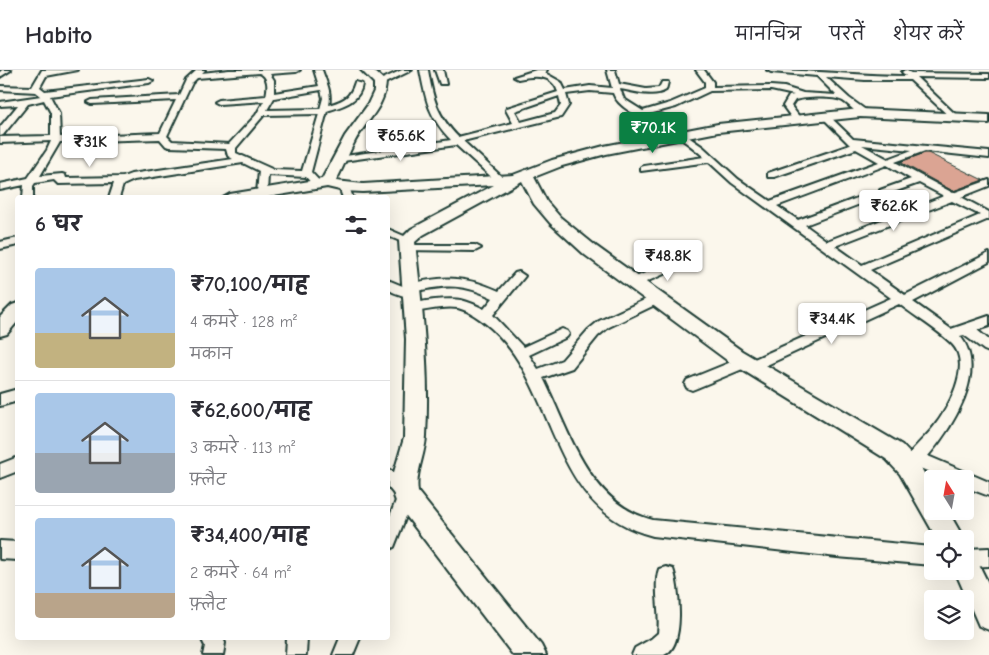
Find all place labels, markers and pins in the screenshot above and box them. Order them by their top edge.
pin: ₹70.1K [612,112,694,154]
pin: ₹65.6K [360,119,442,162]
pin: ₹31K [60,126,120,168]
pin: ₹62.6K [853,190,935,232]
pin: ₹48.8K [627,240,709,282]
pin: ₹34.4K [791,302,873,345]

